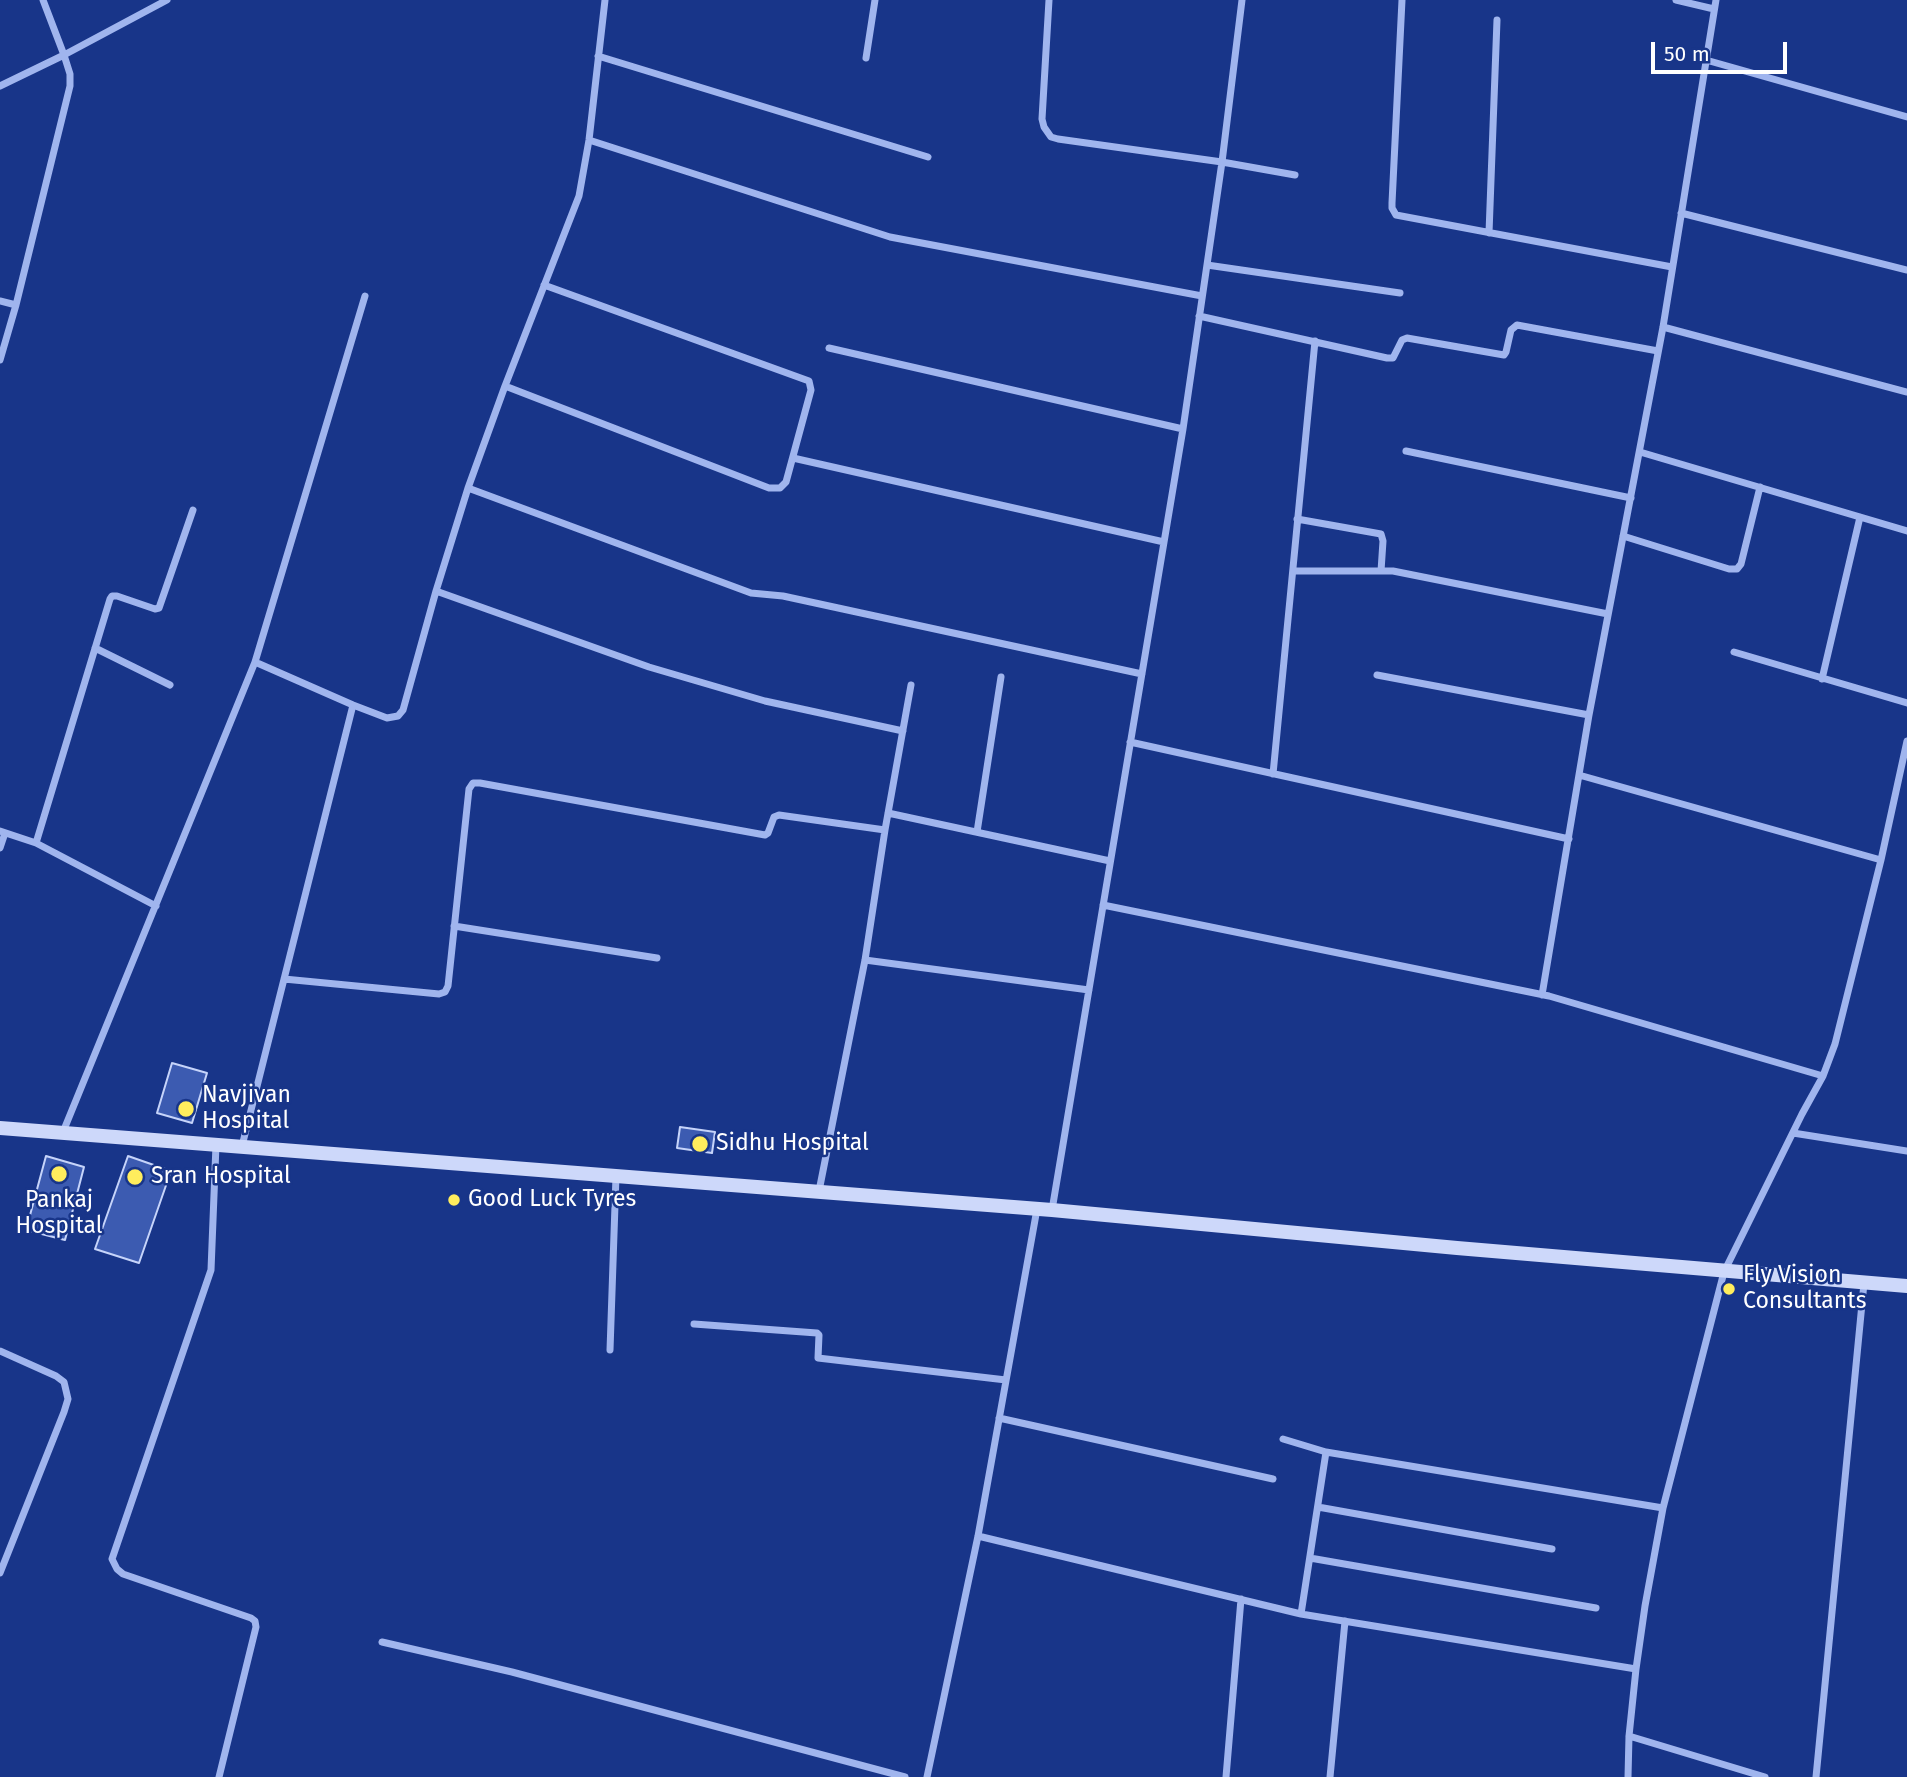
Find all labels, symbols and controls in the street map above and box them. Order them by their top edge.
scale bar [1655,28,1792,72]
text: 50 m [1664,41,1710,67]
place label: Navjivan Hospital [202,1082,291,1136]
marker: Navjivan Hospital [176,1099,196,1119]
place label: Sidhu Hospital [716,1130,869,1158]
marker: Sidhu Hospital [690,1134,710,1154]
place label: Sran Hospital [151,1163,291,1191]
marker: Pankaj Hospital [49,1164,69,1184]
marker: Sran Hospital [125,1167,145,1187]
place label: Good Luck Tyres [468,1186,636,1214]
place label: Pankaj Hospital [15,1187,103,1241]
marker: Good Luck Tyres [446,1192,462,1208]
place label: Fly Vision Consultants [1743,1262,1866,1316]
marker: Fly Vision Consultants [1721,1281,1737,1297]

